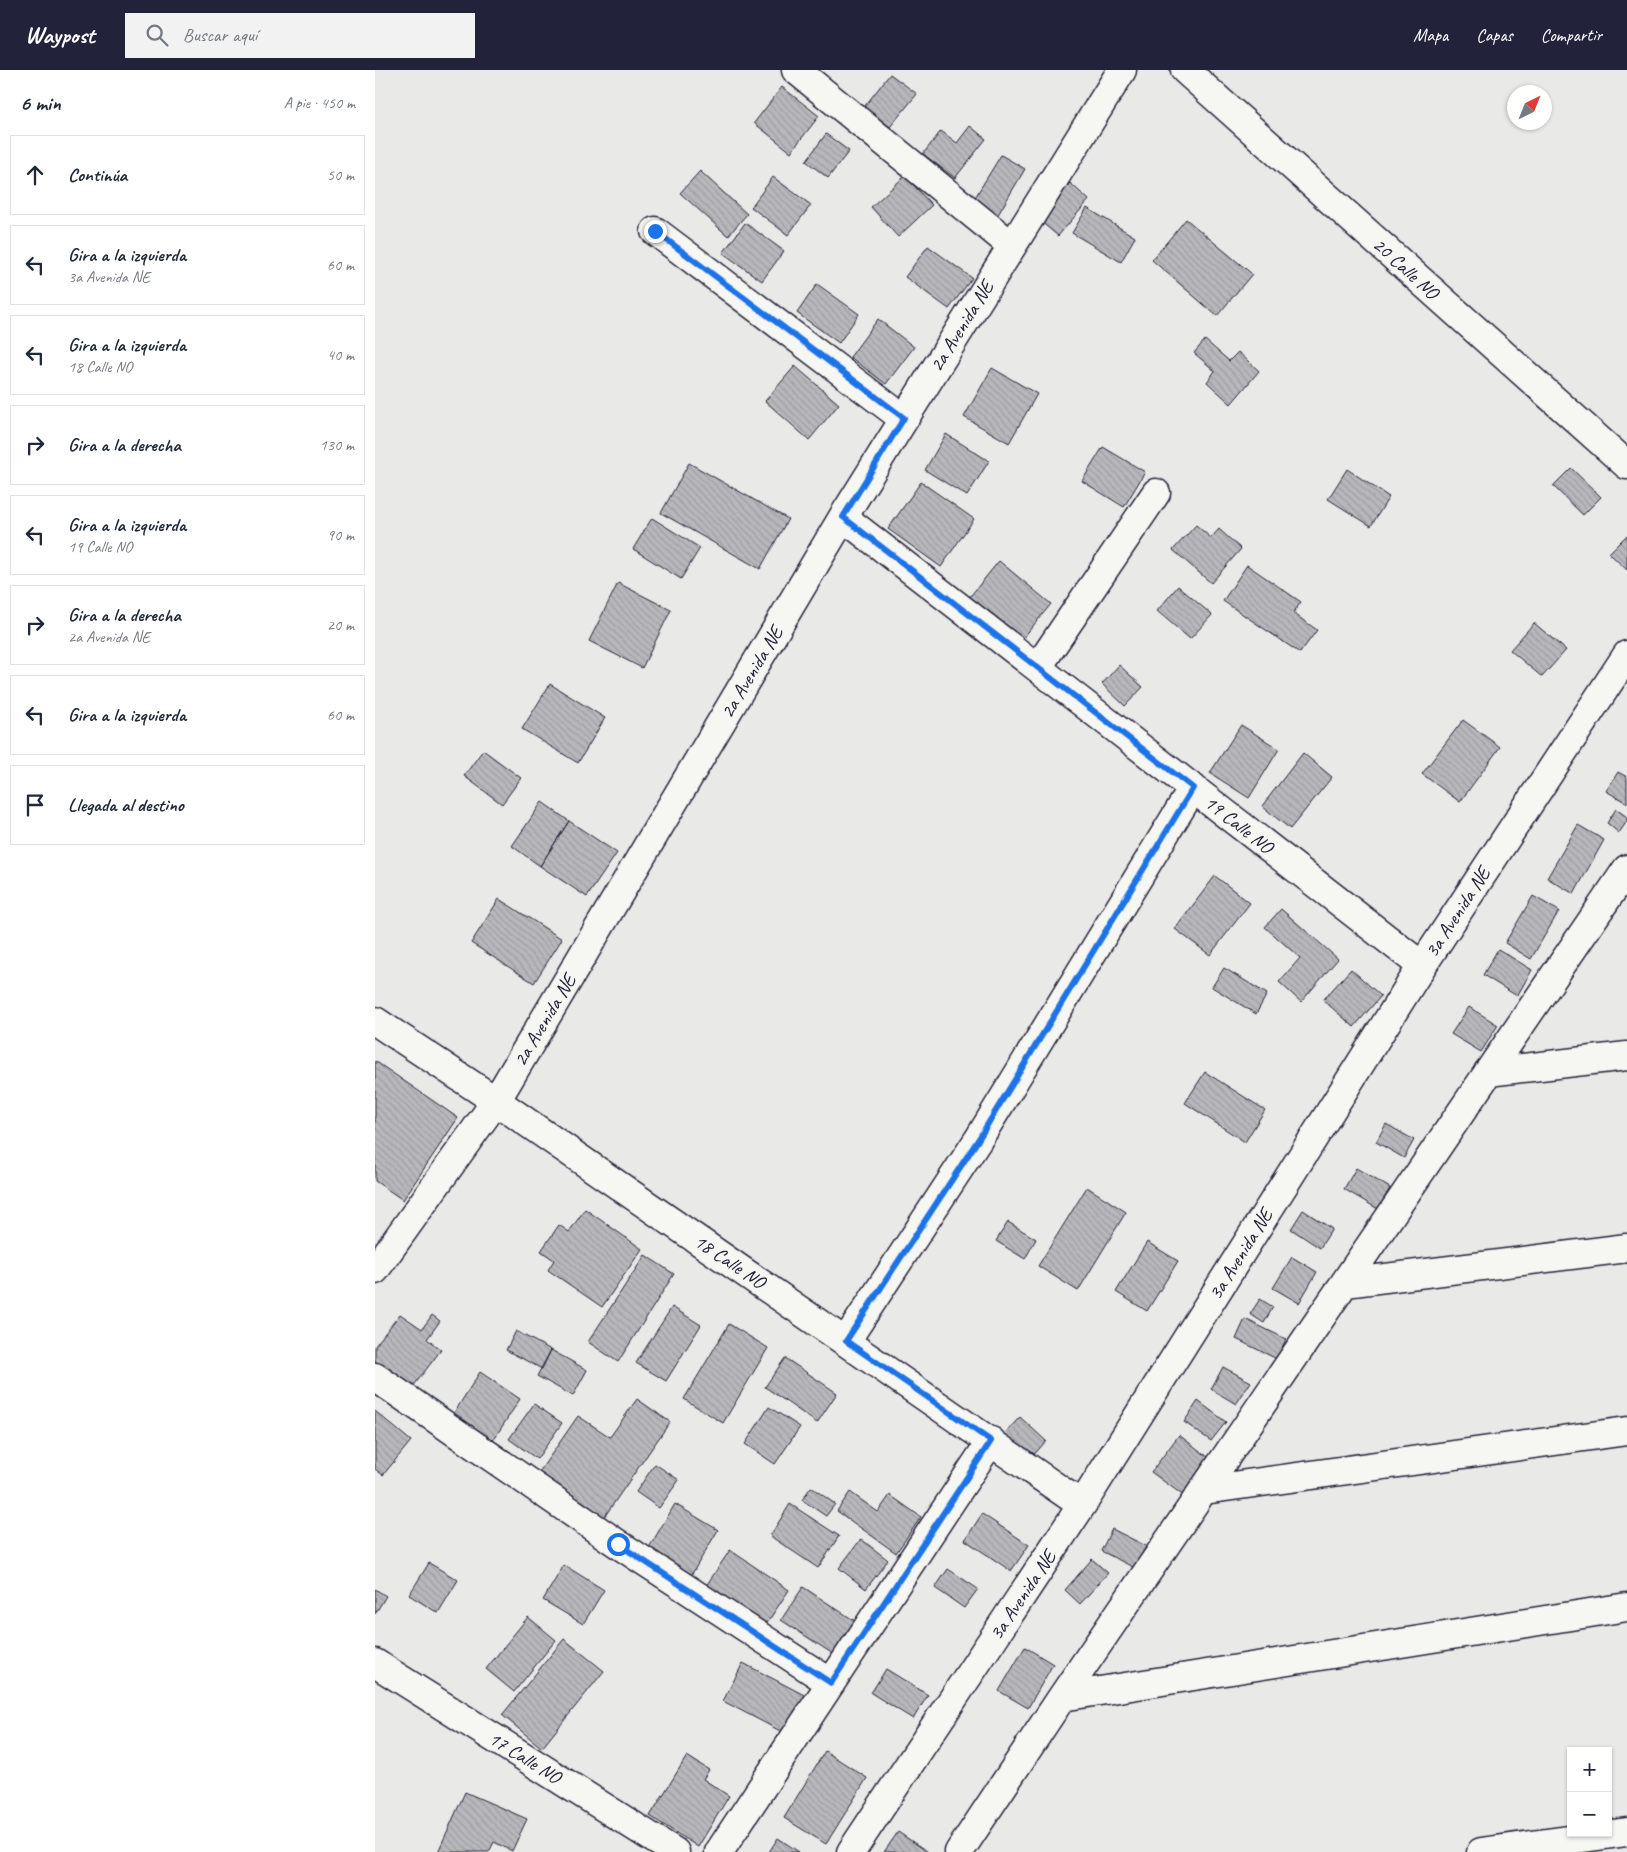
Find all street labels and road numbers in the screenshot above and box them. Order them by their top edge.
street label: 20 Calle NO [1367,232,1445,306]
street label: 2a Avenida NE [924,274,1000,376]
street label: 2a Avenida NE [714,620,790,723]
street label: 19 Calle NO [1199,790,1280,860]
street label: 3a Avenida NE [1419,861,1497,962]
street label: 2a Avenida NE [507,968,583,1071]
street label: 3a Avenida NE [1203,1202,1279,1304]
street label: 18 Calle NO [689,1229,772,1295]
street label: 3a Avenida NE [983,1544,1063,1645]
street label: 17 Calle NO [484,1726,567,1790]

